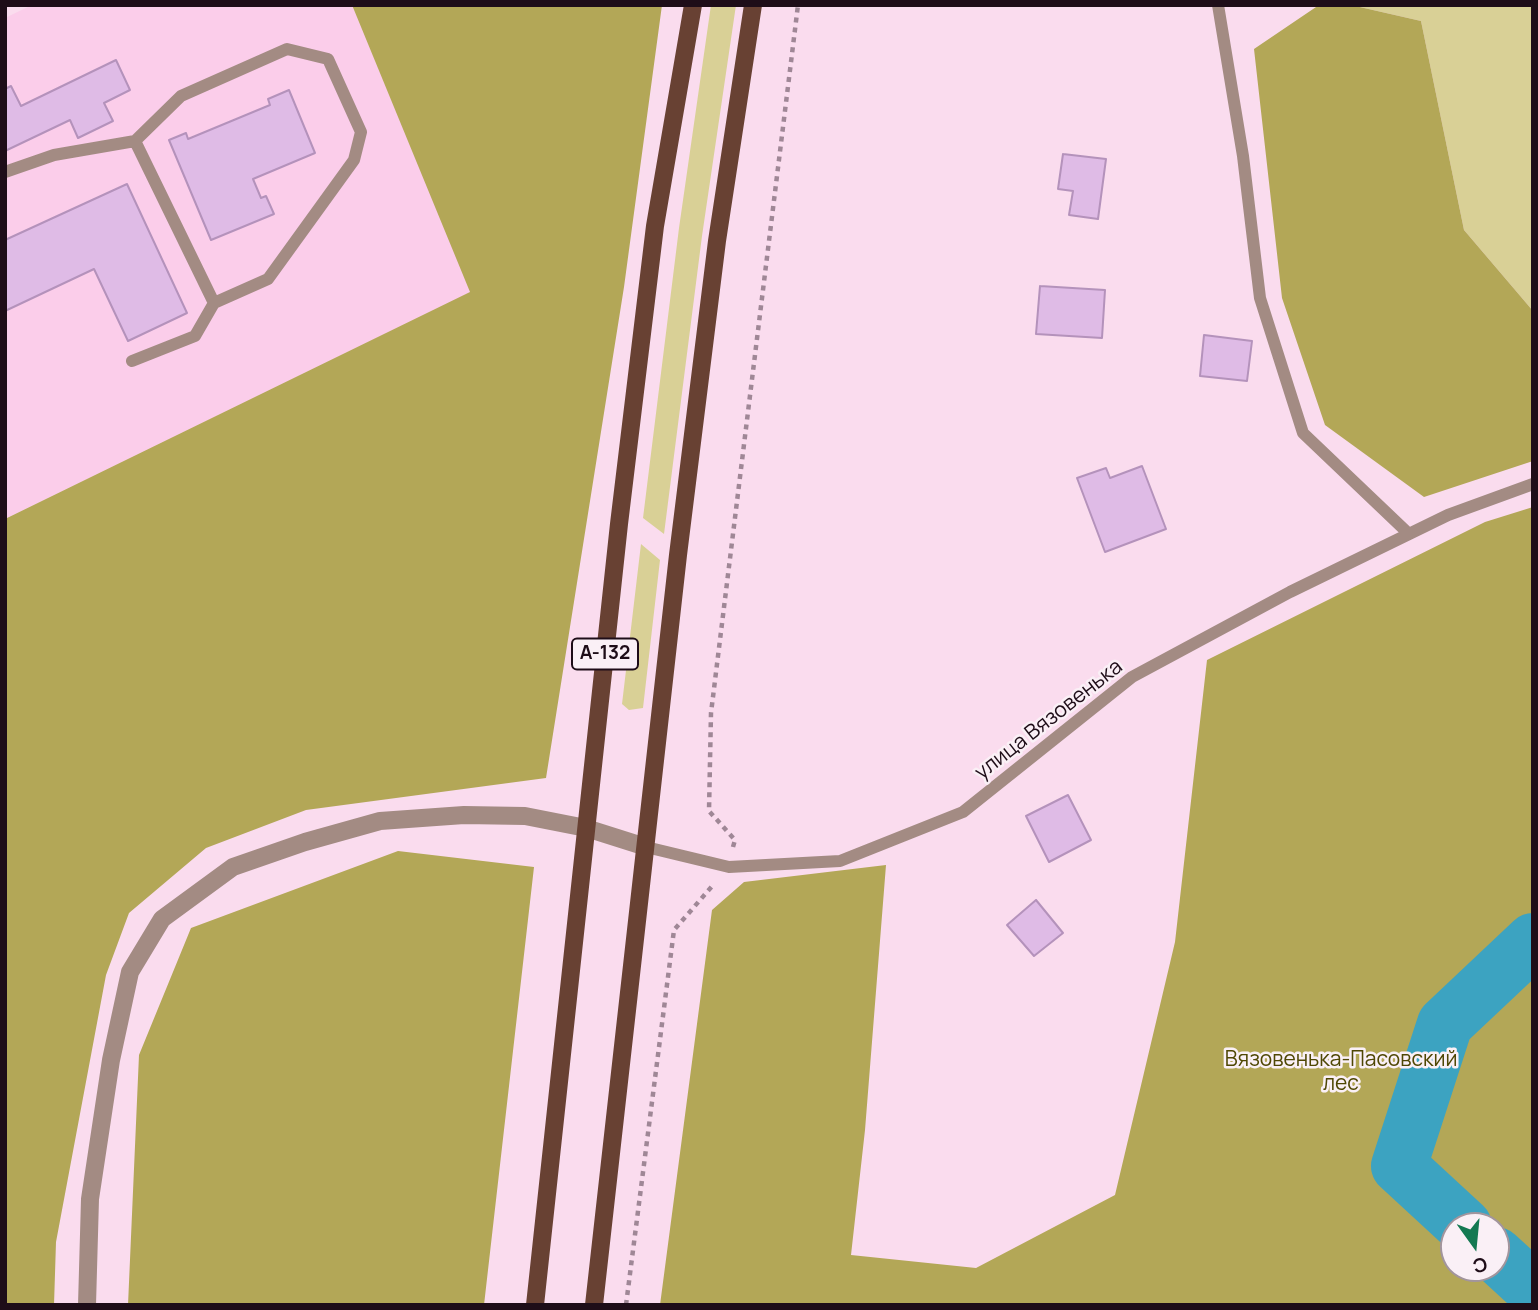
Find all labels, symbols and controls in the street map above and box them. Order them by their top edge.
road number: А-132 [572,638,638,670]
street label: улица Вязовенька [970,655,1128,785]
park label: Вязовенька-Пасовский лес [1225,1047,1457,1097]
north arrow [1440,1212,1510,1282]
text: С [1470,1251,1490,1280]

